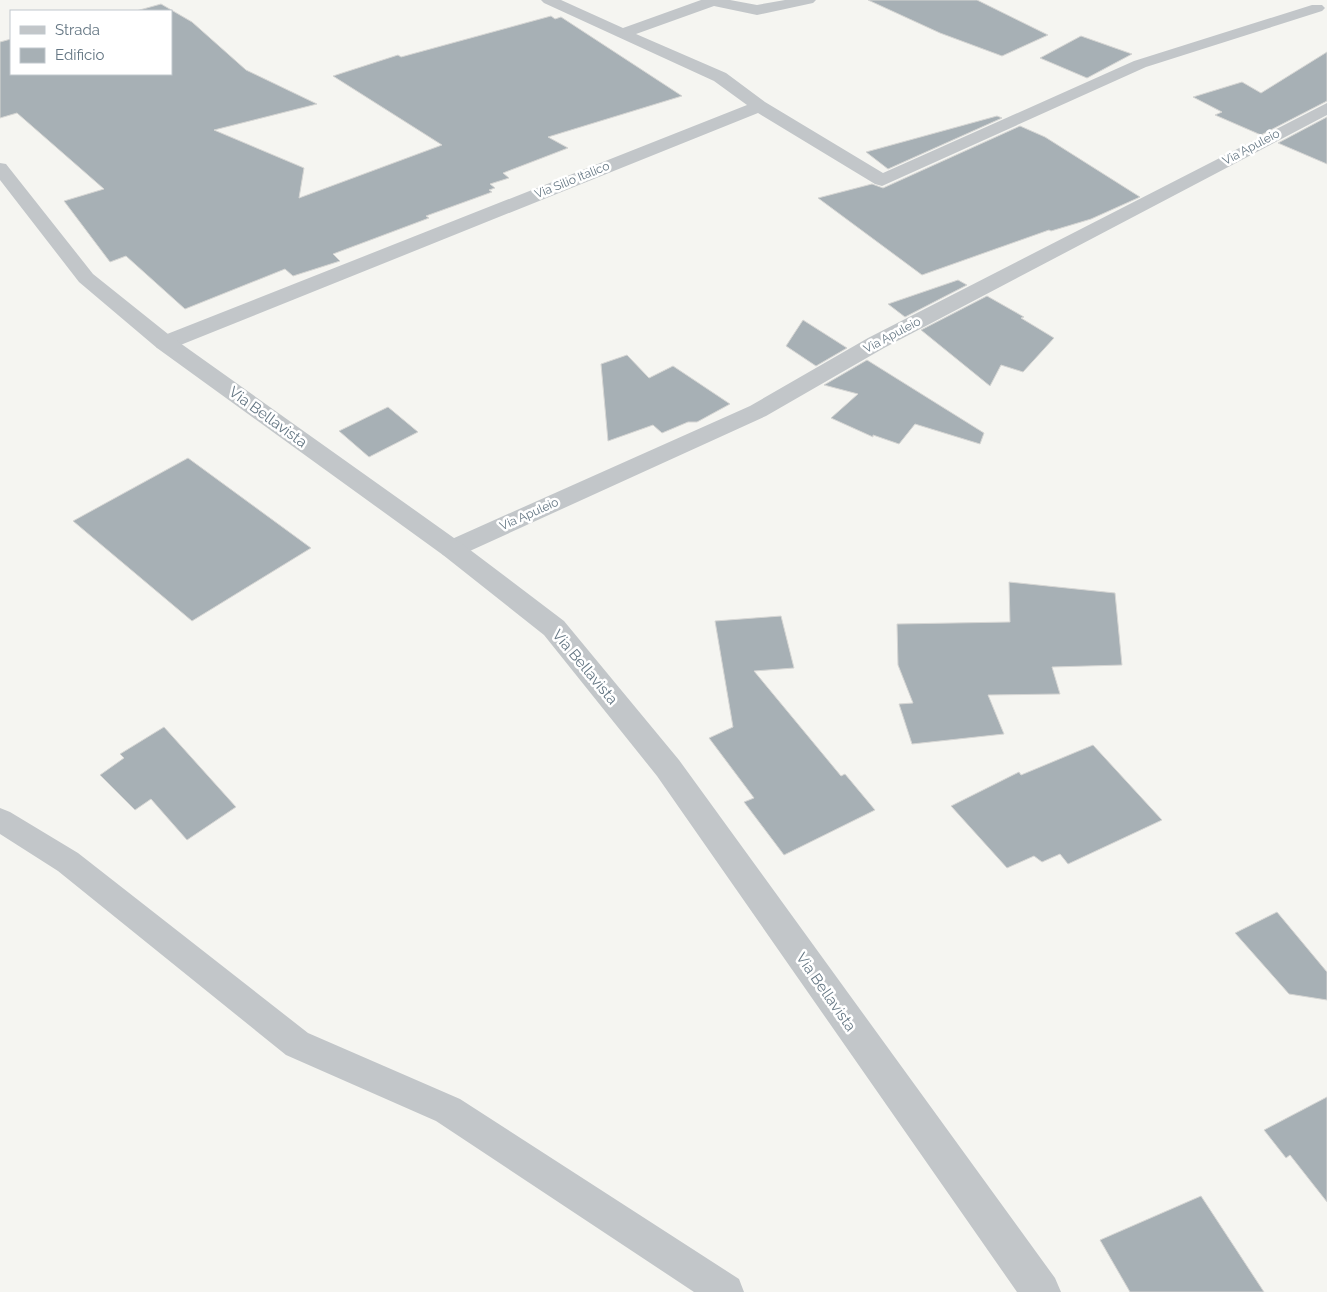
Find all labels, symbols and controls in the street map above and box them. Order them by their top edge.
legend [10,10,172,75]
text: Strada [55,21,100,39]
text: Edificio [55,46,105,64]
street label: Via Apuleio [1220,126,1282,168]
street label: Via Silio Italico [533,159,611,201]
street label: Via Apuleio [861,314,923,356]
street label: Via Bellavista [225,383,311,451]
street label: Via Apuleio [498,495,560,533]
street label: Via Bellavista [549,626,621,708]
street label: Via Bellavista [792,949,860,1035]

